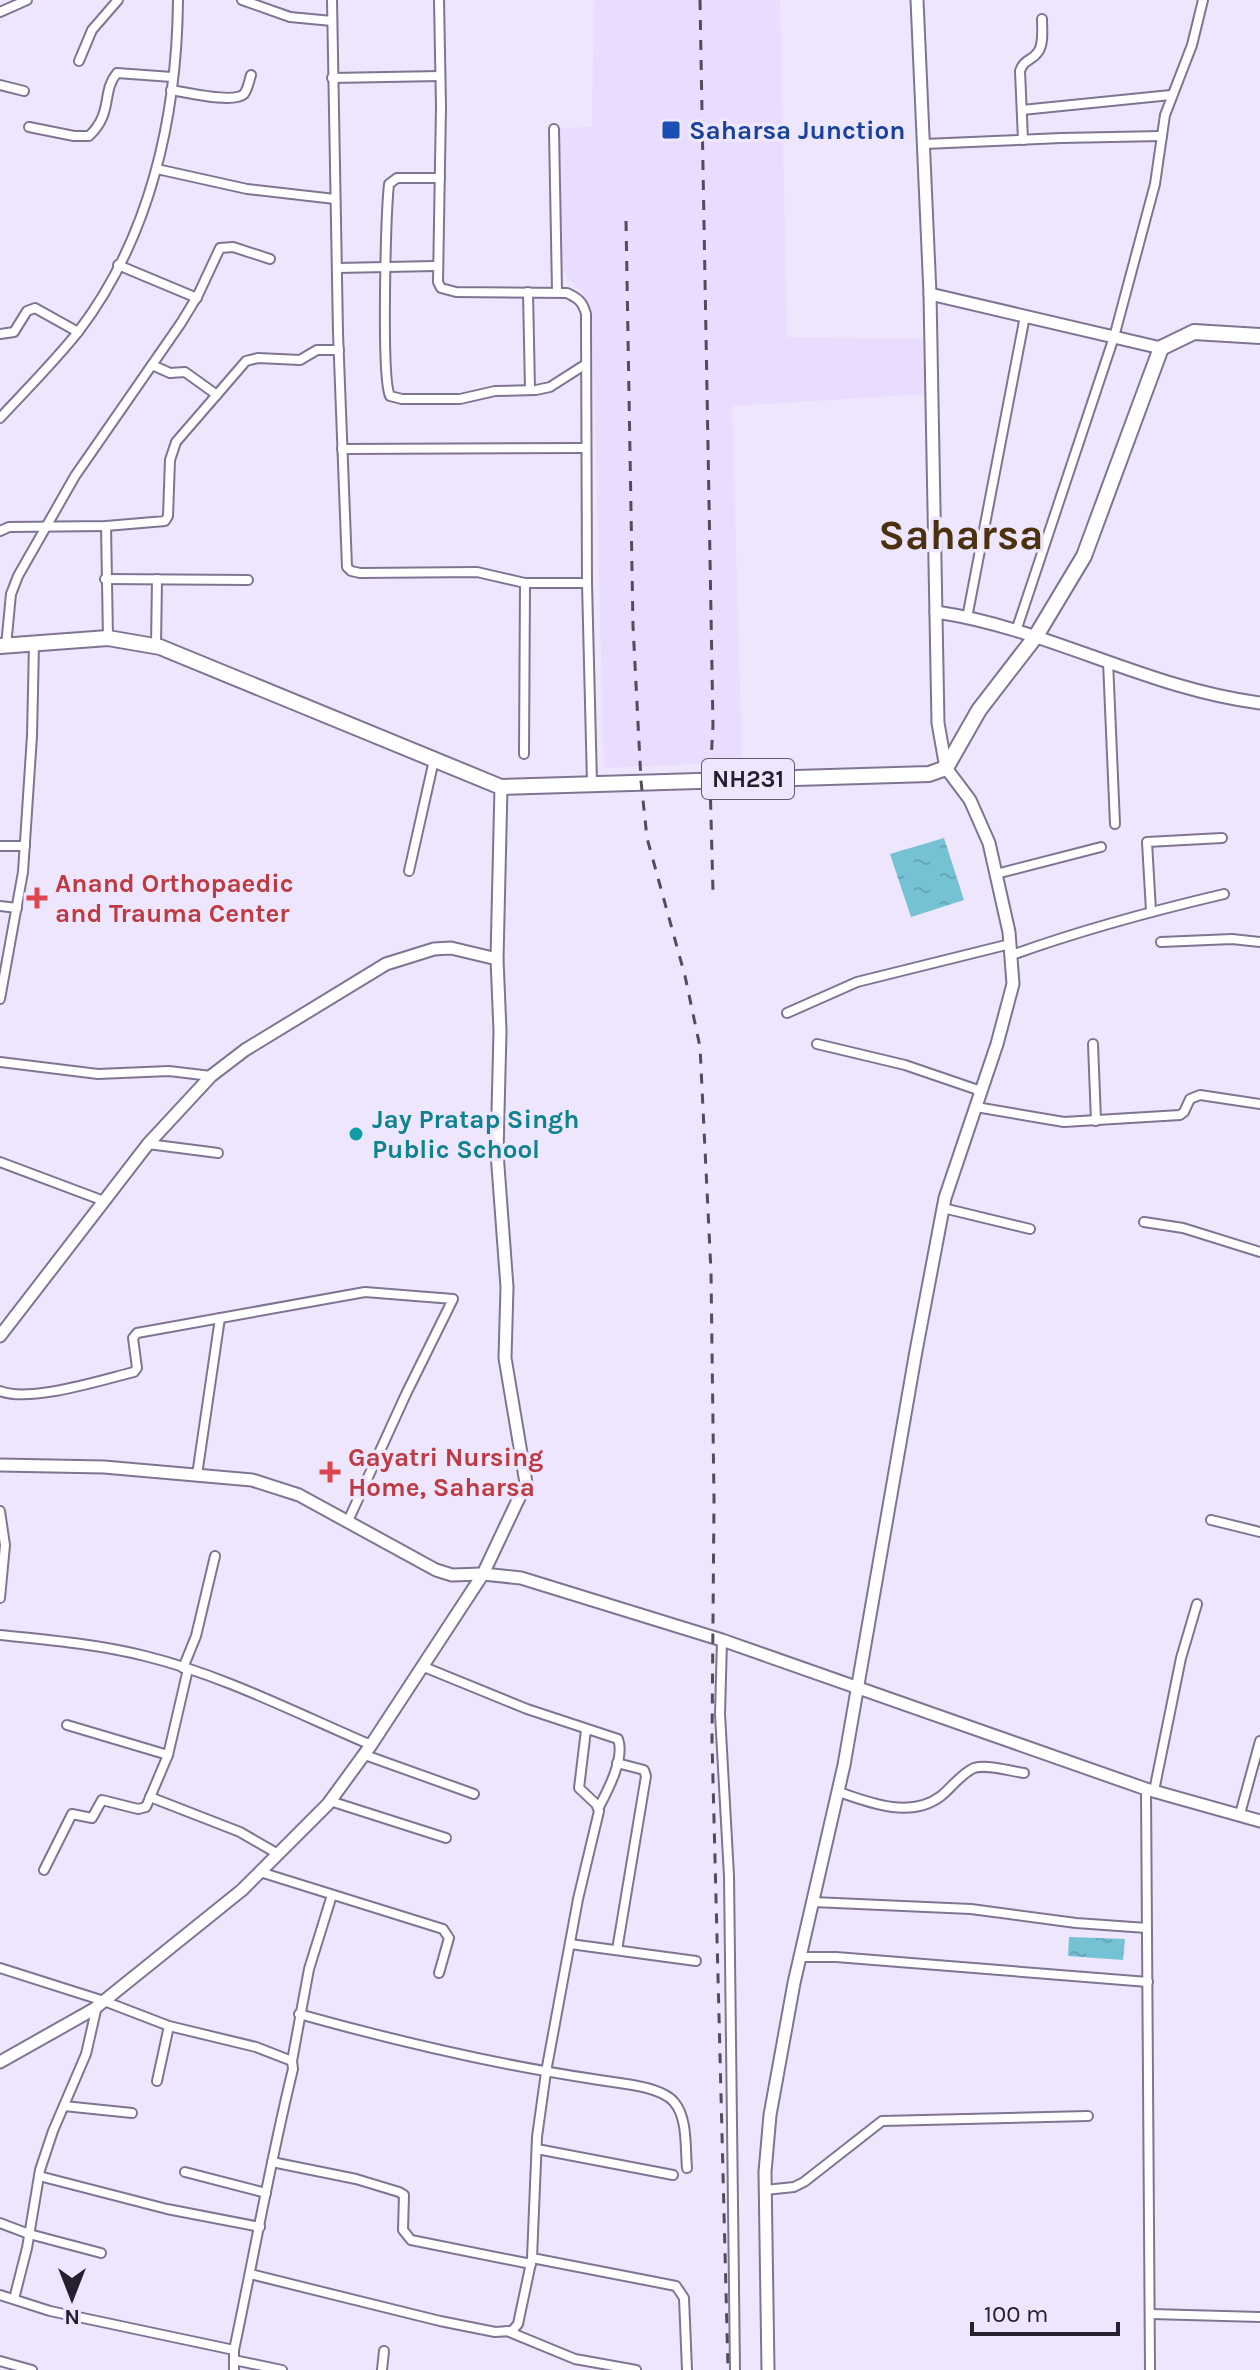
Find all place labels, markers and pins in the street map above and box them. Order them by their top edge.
place label: Saharsa Junction [689,115,905,146]
marker: Saharsa Junction [660,119,682,141]
place label: Anand Orthopaedic and Trauma Center [55,868,294,929]
marker: Anand Orthopaedic and Trauma Center [26,887,48,909]
place label: Jay Pratap Singh Public School [372,1104,579,1165]
marker: Jay Pratap Singh Public School [347,1125,365,1143]
place label: Gayatri Nursing Home, Saharsa [348,1442,543,1503]
marker: Gayatri Nursing Home, Saharsa [319,1461,341,1483]

